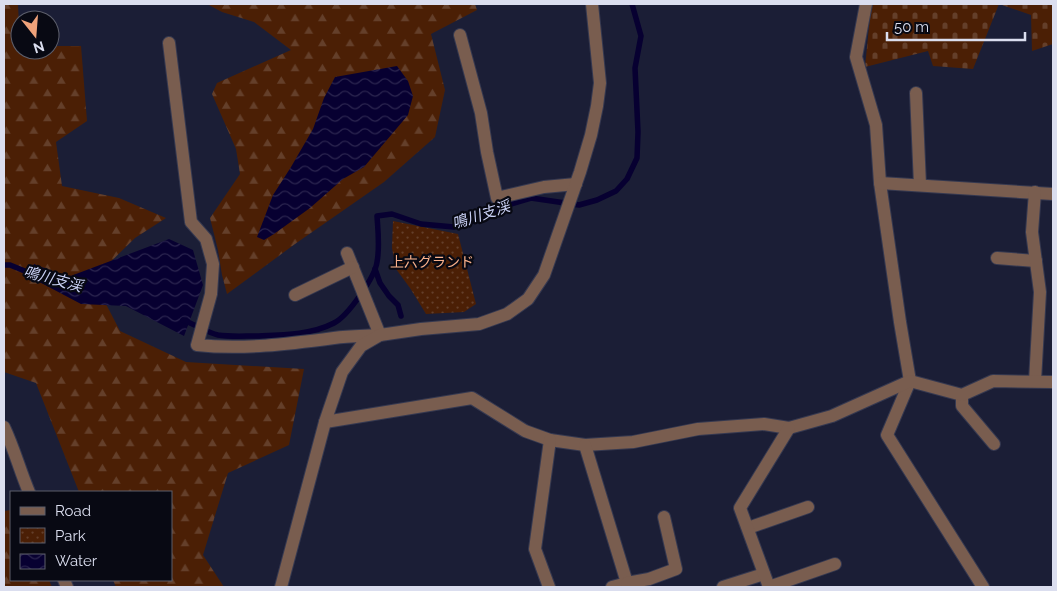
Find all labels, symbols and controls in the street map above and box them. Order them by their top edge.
north arrow [10,10,60,60]
scale bar [887,10,1024,42]
text: 50 m [894,18,929,36]
text: N [31,38,46,57]
water label: 鳴川支渓 [450,197,514,233]
park label: 上六グランド [390,254,474,270]
water label: 鳴川支渓 [22,263,86,296]
legend [10,491,172,581]
text: Road [55,502,91,520]
text: Park [55,527,86,545]
text: Water [55,552,98,570]

